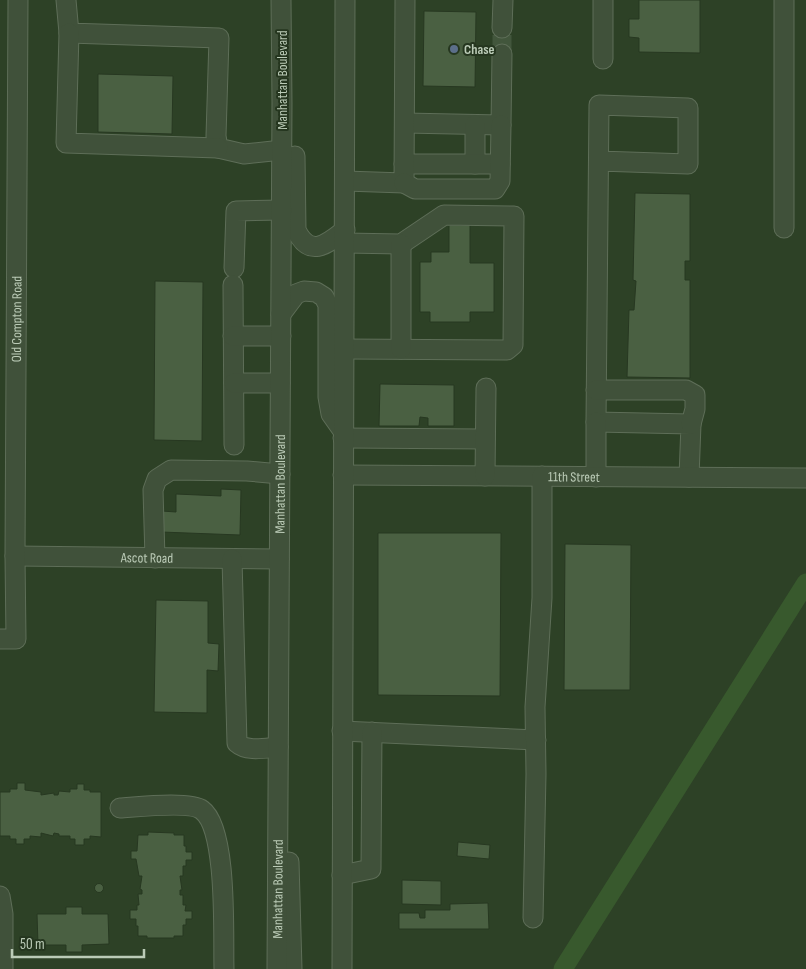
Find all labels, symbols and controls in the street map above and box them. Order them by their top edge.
street label: Manhattan Boulevard [274,30,291,130]
place label: Chase [464,41,495,58]
marker: Chase [448,43,460,55]
street label: Old Compton Road [8,276,25,362]
street label: Manhattan Boulevard [271,434,289,534]
street label: 11th Street [548,468,600,485]
street label: Ascot Road [120,549,173,566]
street label: Manhattan Boulevard [269,839,286,939]
scale bar [12,926,145,958]
text: 50 m [20,935,45,954]

